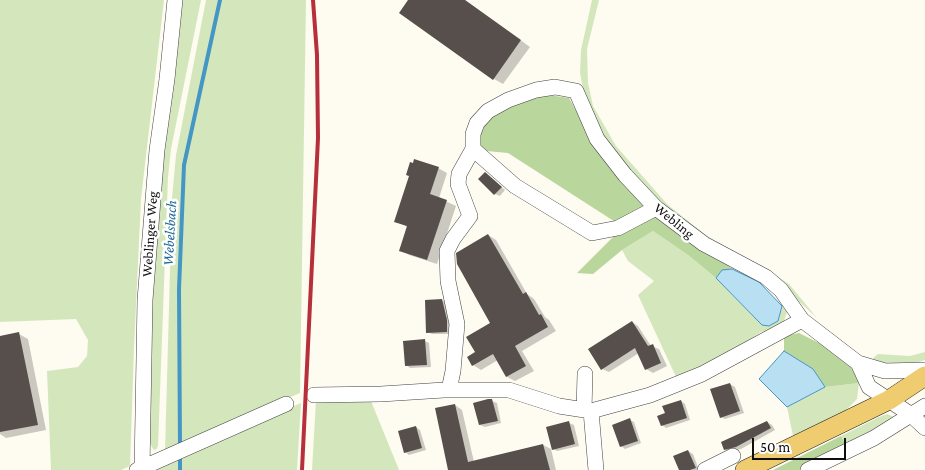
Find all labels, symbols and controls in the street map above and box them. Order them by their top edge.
street label: Weblinger Weg [139,191,161,277]
water label: Webelsbach [159,200,181,266]
street label: Webling [650,200,698,242]
scale bar [755,428,849,460]
text: 50 m [760,439,790,455]

